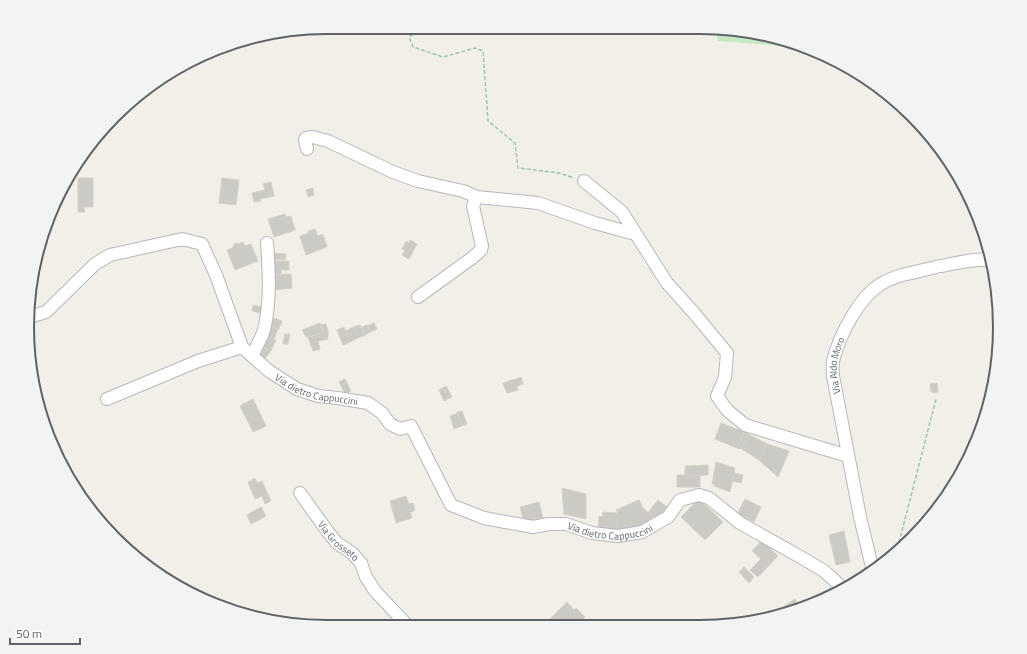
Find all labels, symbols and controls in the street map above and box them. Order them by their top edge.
street label: Via Aldo Moro [825,335,849,395]
street label: Via dietro Cappuccini [272,370,359,409]
street label: Via Grosseto [314,518,363,565]
street label: Via dietro Cappuccini [565,518,656,544]
scale bar [10,620,80,646]
text: 50 m [16,624,42,643]

